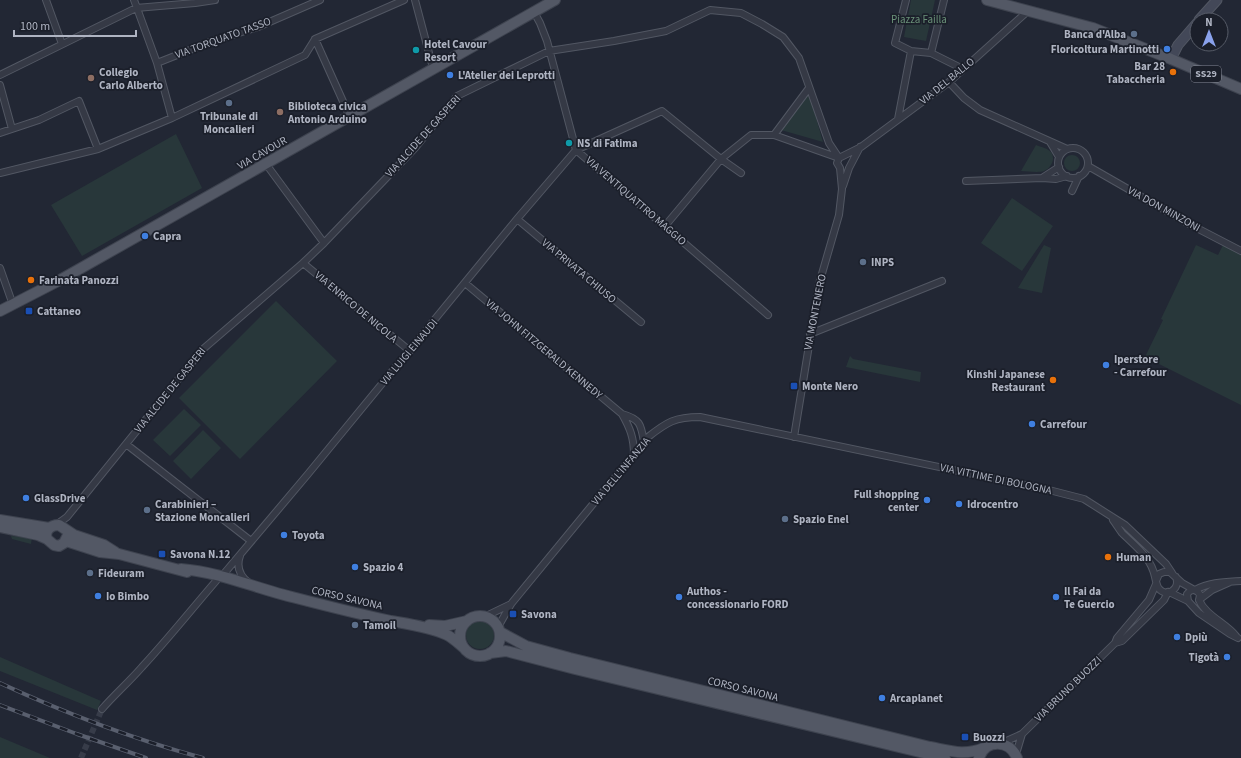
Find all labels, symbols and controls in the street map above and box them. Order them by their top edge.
scale bar [14,12,136,38]
park label: Piazza Failla [891,12,947,27]
north arrow [1189,12,1229,52]
street label: VIA TORQUATO TASSO [173,14,273,62]
text: N [1205,15,1213,30]
text: 100 m [20,18,50,35]
place label: Banca d'Alba [1064,27,1126,42]
marker: Banca d'Alba [1129,29,1139,39]
place label: Hotel Cavour Resort [424,37,487,65]
place label: Floricoltura Martinotti [1051,42,1159,57]
marker: Floricoltura Martinotti [1162,44,1172,54]
marker: Hotel Cavour Resort [411,45,421,55]
street label: VIA DEL BALLO [916,54,978,108]
place label: Bar 28 Tabaccheria [1107,59,1165,87]
place label: Collegio Carlo Alberto [99,65,163,93]
road number: SS29 [1191,66,1221,82]
marker: Bar 28 Tabaccheria [1168,67,1178,77]
place label: L'Atelier dei Leprotti [458,68,555,83]
marker: L'Atelier dei Leprotti [445,70,455,80]
marker: Collegio Carlo Alberto [86,73,96,83]
street label: VIA ALCIDE DE GASPERI [382,92,464,180]
marker: Tribunale di Moncalieri [224,98,234,108]
place label: Biblioteca civica Antonio Arduino [287,99,367,127]
marker: Biblioteca civica Antonio Arduino [275,107,285,117]
place label: Tribunale di Moncalieri [200,109,258,137]
street label: VIA CAVOUR [234,133,290,173]
place label: NS di Fatima [577,136,638,151]
marker: NS di Fatima [564,138,574,148]
street label: VIA VENTIQUATTRO MAGGIO [582,153,690,249]
street label: VIA DON MINZONI [1125,183,1203,235]
place label: Capra [153,229,182,244]
marker: Capra [140,231,150,241]
street label: VIA PRIVATA CHIUSO [539,235,619,307]
place label: INPS [871,255,894,270]
marker: INPS [858,257,868,267]
street label: VIA ENRICO DE NICOLA [311,268,401,346]
place label: Farinata Panozzi [39,273,119,288]
street label: VIA MONTENERO [800,273,830,351]
marker: Farinata Panozzi [26,275,36,285]
street label: VIA JOHN FITZGERALD KENNEDY [482,296,606,403]
place label: Cattaneo [37,304,81,319]
marker: Cattaneo [24,306,34,316]
street label: VIA LUIGI EINAUDI [377,316,441,388]
street label: VIA ALCIDE DE GASPERI [131,344,209,436]
place label: Iperstore - Carrefour [1114,352,1167,380]
marker: Iperstore - Carrefour [1101,360,1111,370]
place label: Kinshi Japanese Restaurant [967,367,1046,395]
marker: Kinshi Japanese Restaurant [1048,375,1058,385]
place label: Monte Nero [802,379,858,394]
marker: Monte Nero [789,381,799,391]
place label: Carrefour [1040,417,1087,432]
marker: Carrefour [1027,419,1037,429]
street label: VIA DELL'INFANZIA [588,434,654,508]
street label: VIA VITTIME DI BOLOGNA [939,460,1053,498]
place label: Full shopping center [854,487,920,515]
place label: GlassDrive [34,491,86,506]
marker: GlassDrive [21,493,31,503]
marker: Full shopping center [922,495,932,505]
place label: Carabinieri – Stazione Moncalieri [155,497,250,525]
place label: Idrocentro [967,497,1018,512]
marker: Idrocentro [954,499,964,509]
marker: Carabinieri – Stazione Moncalieri [142,505,152,515]
place label: Spazio Enel [793,512,850,527]
marker: Spazio Enel [780,514,790,524]
place label: Toyota [292,528,325,543]
marker: Toyota [279,530,289,540]
place label: Savona N.12 [170,547,230,562]
marker: Savona N.12 [157,549,167,559]
place label: Human [1116,550,1151,565]
marker: Human [1103,552,1113,562]
place label: Spazio 4 [363,560,403,575]
marker: Spazio 4 [350,562,360,572]
place label: Fideuram [98,566,144,581]
marker: Fideuram [85,568,95,578]
street label: CORSO SAVONA [310,583,384,613]
place label: Authos - concessionario FORD [686,584,788,612]
place label: Il Fai da Te Guercio [1064,584,1115,612]
place label: Io Bimbo [106,589,149,604]
marker: Io Bimbo [93,591,103,601]
marker: Authos - concessionario FORD [674,592,684,602]
marker: Il Fai da Te Guercio [1051,592,1061,602]
place label: Savona [521,607,557,622]
marker: Savona [508,609,518,619]
place label: Tamoil [363,618,397,633]
marker: Tamoil [350,620,360,630]
place label: Dpiù [1185,630,1208,645]
marker: Dpiù [1172,632,1182,642]
place label: Tigotà [1189,650,1219,665]
marker: Tigotà [1222,652,1232,662]
street label: VIA BRUNO BUOZZI [1031,653,1105,725]
street label: CORSO SAVONA [706,673,780,705]
place label: Arcaplanet [889,691,944,706]
marker: Arcaplanet [877,693,887,703]
place label: Buozzi [973,730,1005,745]
marker: Buozzi [960,732,970,742]

